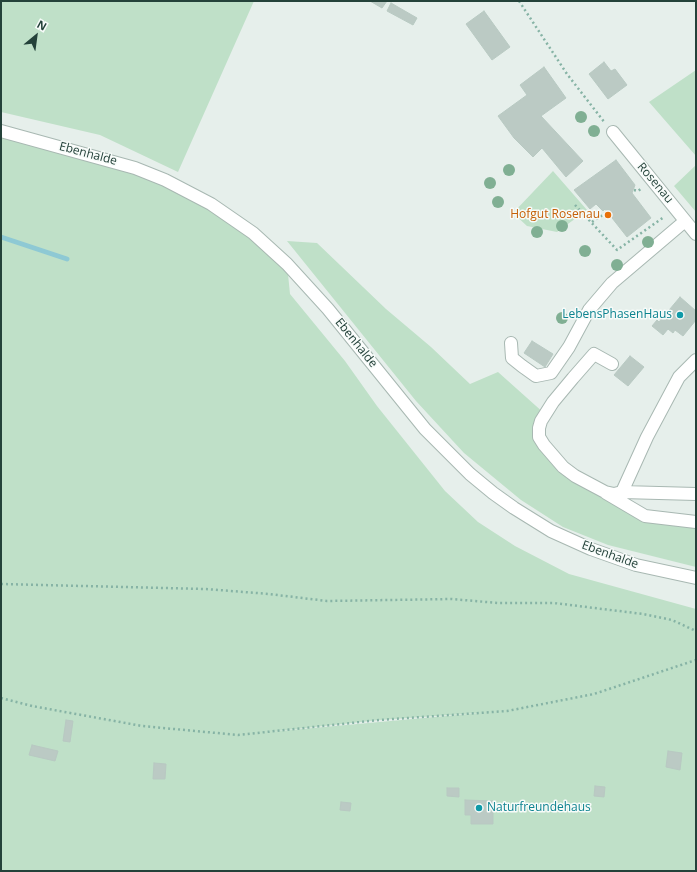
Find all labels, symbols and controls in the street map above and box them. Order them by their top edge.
north arrow [16,16,56,56]
text: N [35,16,50,34]
street label: Ebenhalde [58,139,118,169]
street label: Rosenau [634,160,676,206]
place label: Hofgut Rosenau [510,208,600,222]
marker: Hofgut Rosenau [603,210,613,220]
place label: LebensPhasenHaus [562,308,672,322]
marker: LebensPhasenHaus [675,310,685,320]
street label: Ebenhalde [332,315,380,371]
street label: Ebenhalde [580,538,640,572]
place label: Naturfreundehaus [487,801,591,815]
marker: Naturfreundehaus [474,803,484,813]

